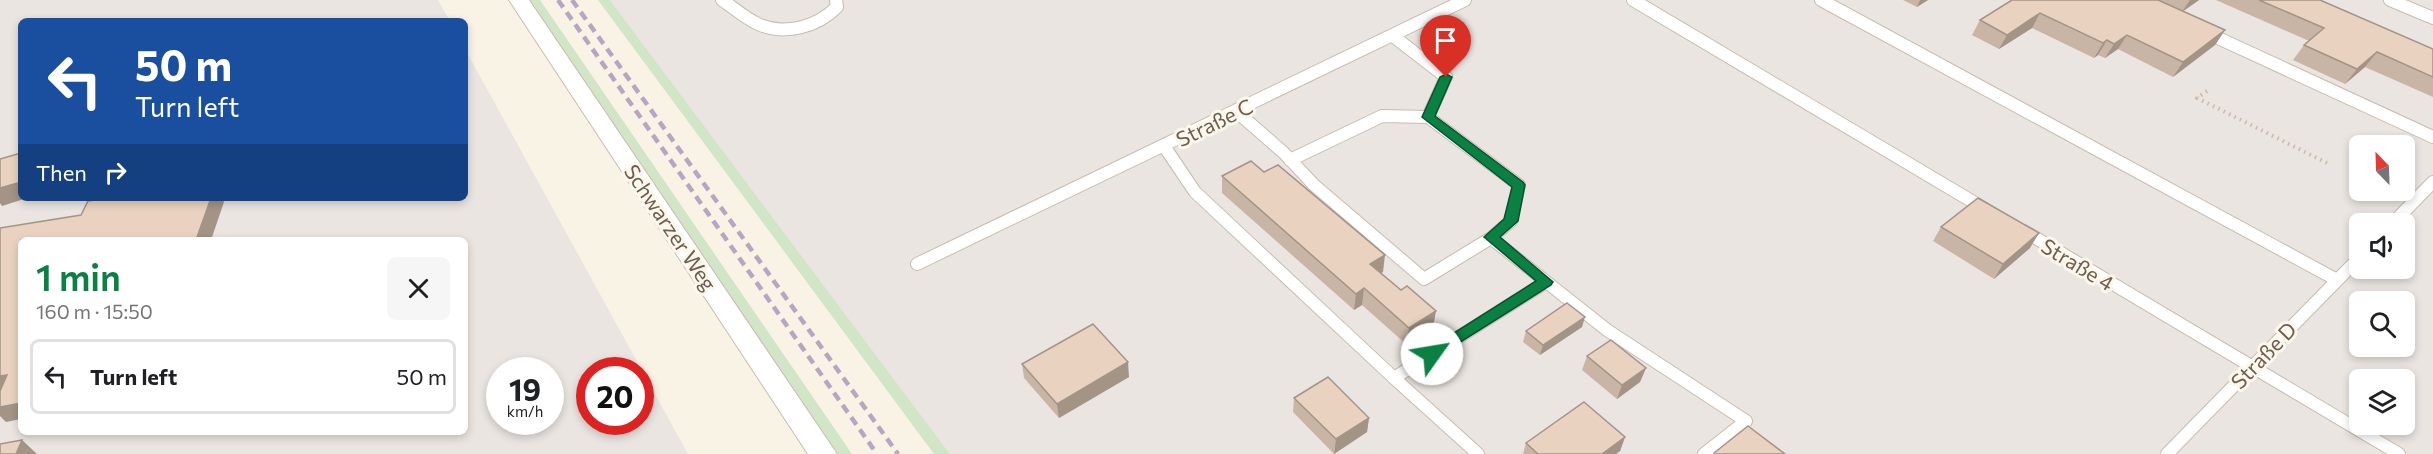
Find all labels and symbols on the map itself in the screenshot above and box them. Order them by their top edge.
pin [1420,15,1471,77]
street label: Straße C [1172,93,1256,151]
north arrow [2349,135,2415,201]
street label: Schwarzer Weg [620,159,722,295]
street label: Straße 4 [2037,233,2119,296]
street label: Straße D [2225,316,2301,394]
position arrow [1400,322,1464,386]
speed limit sign: 20 [576,357,654,435]

